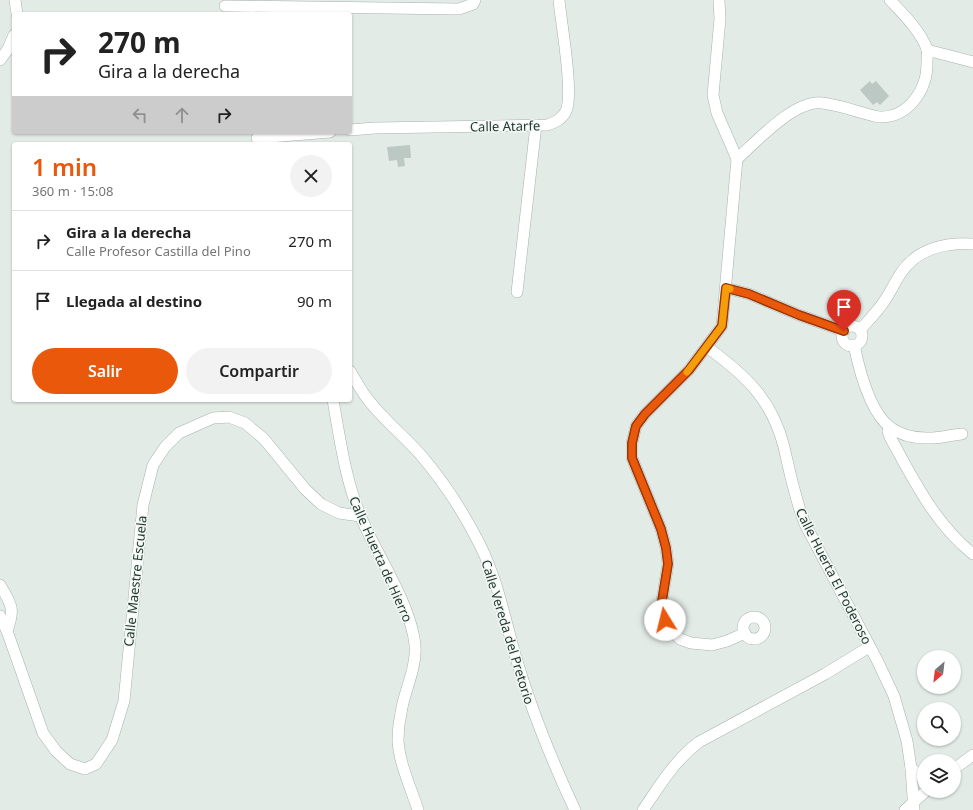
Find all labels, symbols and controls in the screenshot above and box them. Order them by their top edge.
text: 270 m [98,23,181,61]
icon: right [32,28,84,80]
text: Gira a la derecha [98,59,240,83]
icon: left [129,104,151,126]
icon: ahead [171,104,193,126]
icon: right [213,104,235,126]
street label: Calle Atarfe [470,116,540,136]
text: 1 min [32,150,97,183]
button: close [290,155,332,197]
text: 360 m · 15:08 [32,182,113,200]
text: Gira a la derecha [66,222,191,242]
icon: right [32,230,54,252]
text: 270 m [288,231,332,251]
text: Calle Profesor Castilla del Pino [66,242,251,260]
icon: arrive [32,290,54,312]
pin [827,290,861,331]
text: Llegada al destino [66,291,202,311]
text: 90 m [297,291,332,311]
icon: arrive [833,296,855,318]
button: Salir [32,348,178,394]
button: Compartir [186,348,332,394]
street label: Calle Huerta de Hierro [345,493,417,625]
street label: Calle Huerta El Poderoso [792,505,876,647]
street label: Calle Maestre Escuela [119,515,151,647]
street label: Calle Vereda del Pretorio [477,557,539,707]
position arrow [644,599,686,641]
north arrow [917,650,961,694]
map controls [917,650,961,798]
button: search [917,702,961,746]
button: layers [917,754,961,798]

